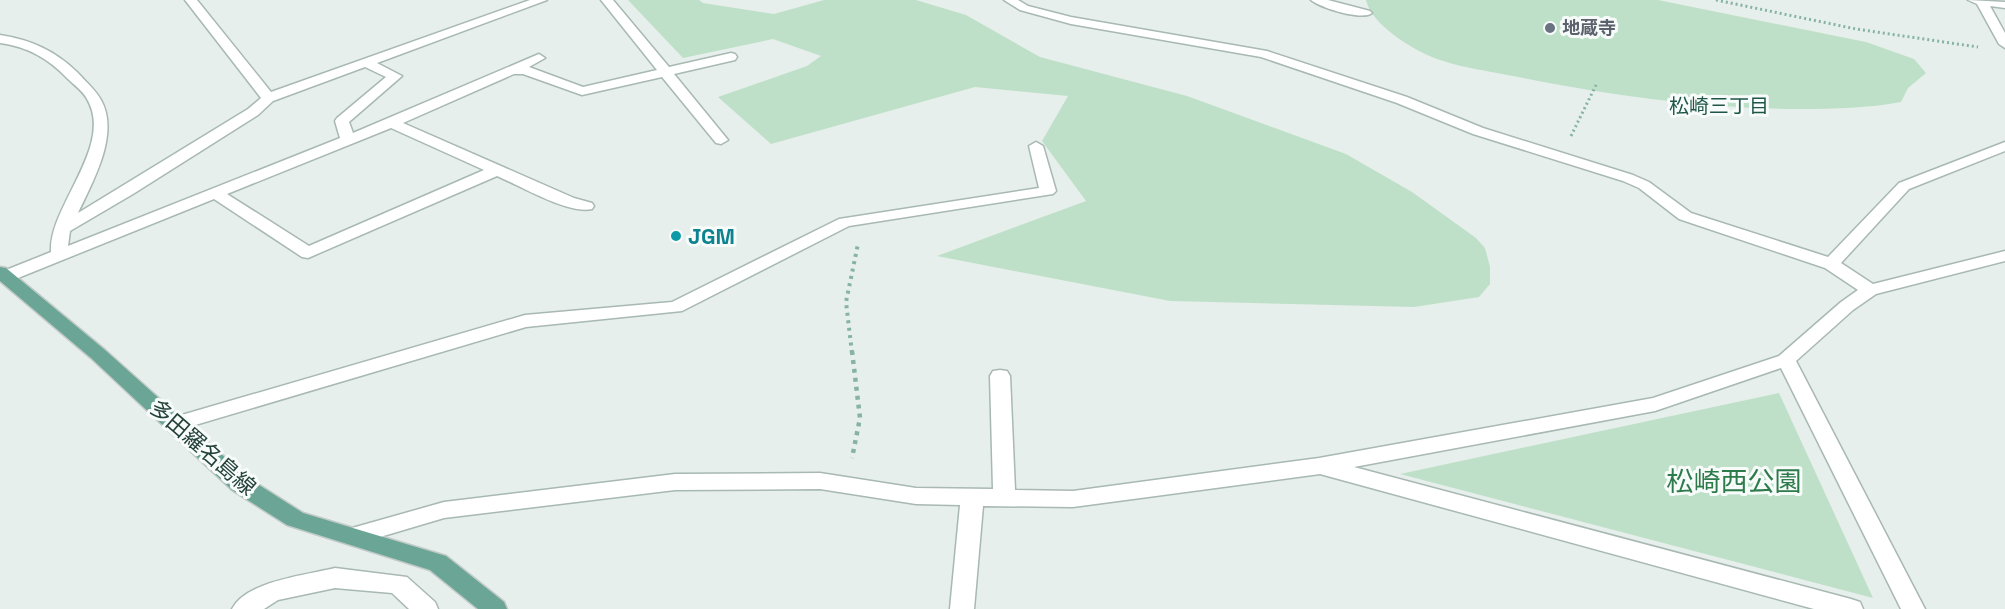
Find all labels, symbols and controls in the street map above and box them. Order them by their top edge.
place label: 地蔵寺 [1562,16,1616,39]
marker: 地蔵寺 [1543,21,1557,35]
district label: 松崎三丁目 [1669,93,1769,119]
place label: JGM [688,222,735,250]
marker: JGM [669,229,683,243]
street label: 多田羅名島線 [144,393,262,501]
park label: 松崎西公園 [1667,464,1802,499]

